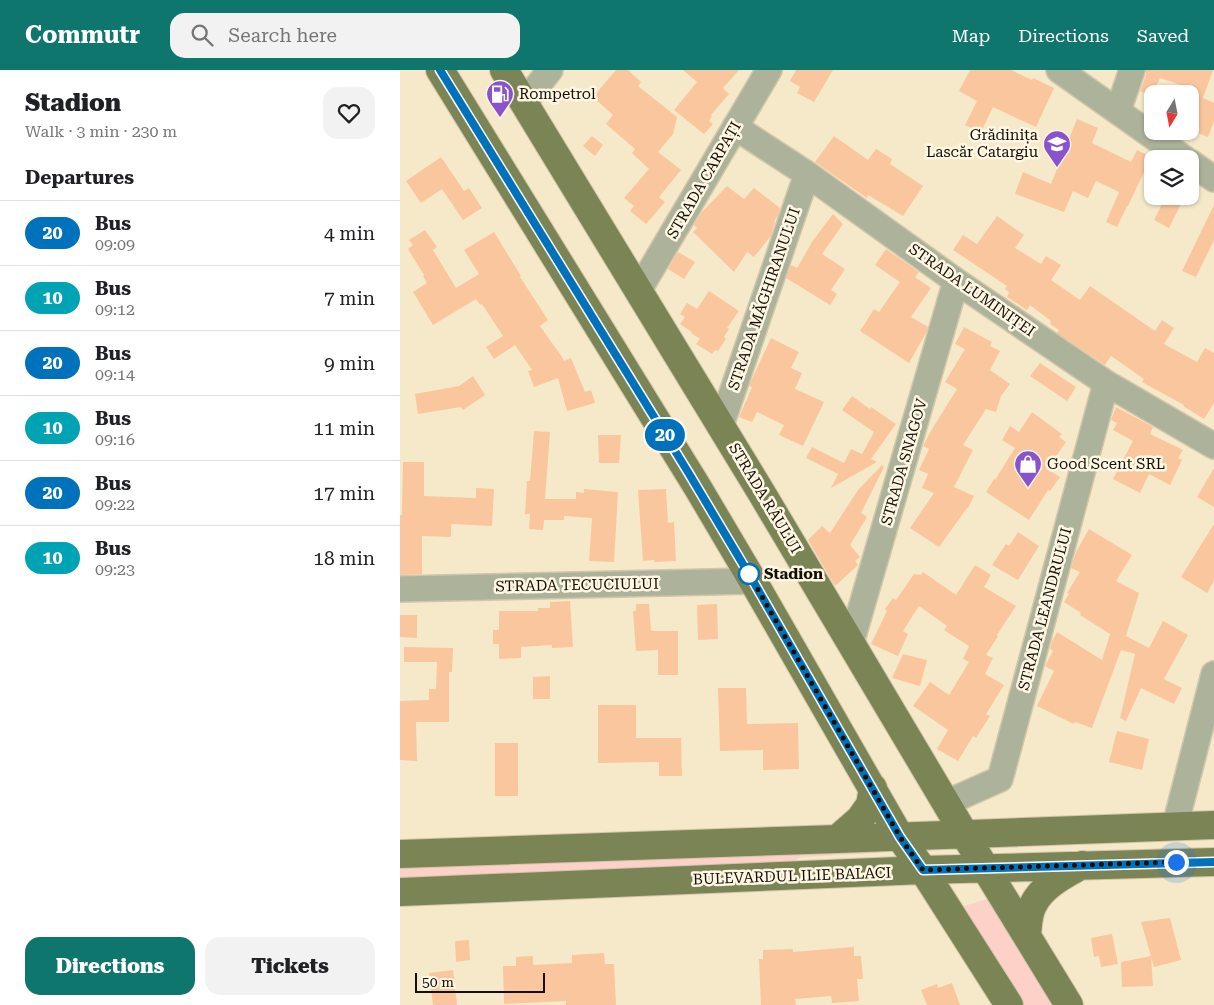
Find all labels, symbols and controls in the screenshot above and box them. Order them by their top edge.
search box [170,13,520,58]
text: Commutr [25,21,140,49]
icon: search [188,21,216,49]
text: Search here [228,24,337,47]
text: Map [952,25,990,46]
text: Directions [1018,25,1109,46]
text: Saved [1137,25,1189,46]
fuel station icon: Rompetrol [485,79,515,118]
place label: Rompetrol [519,85,596,103]
north arrow [1144,85,1199,140]
map controls [1144,85,1199,205]
button: heart [323,87,375,139]
text: Stadion [25,89,121,117]
street label: STRADA CARPAȚI [663,118,746,242]
text: Walk · 3 min · 230 m [25,122,177,141]
place label: Grădinița Lascăr Catargiu [926,126,1039,161]
school or university icon: Grădinița Lascăr Catargiu [1042,129,1072,168]
button: layers [1144,150,1199,205]
text: Departures [25,166,134,189]
street label: STRADA MĂGHIRANULUI [724,205,804,393]
text: Bus [95,212,131,235]
text: 20 [42,222,63,243]
text: 4 min [324,222,375,245]
text: 09:09 [95,235,135,254]
street label: STRADA LUMINIȚEI [905,240,1039,341]
text: Bus [95,277,131,300]
text: 10 [42,287,63,308]
text: 7 min [324,287,375,310]
text: 09:12 [95,300,135,319]
text: Bus [95,342,131,365]
text: 20 [42,352,63,373]
text: 9 min [324,352,375,375]
text: 09:14 [95,365,135,384]
street label: STRADA SNAGOV [877,396,931,527]
text: Bus [95,407,131,430]
text: 10 [42,417,63,438]
text: 11 min [313,417,375,440]
line badge: 20 [642,419,688,451]
text: 20 [655,424,675,445]
text: 09:16 [95,430,135,449]
street label: STRADA RÂULUI [725,440,805,556]
shop icon: Good Scent SRL [1013,449,1043,488]
place label: Good Scent SRL [1047,455,1165,473]
text: Bus [95,472,131,495]
text: 20 [42,482,63,503]
text: 17 min [313,482,375,505]
text: 09:22 [95,495,135,514]
street label: STRADA LEANDRULUI [1015,526,1075,692]
text: Bus [95,537,131,560]
text: 10 [42,547,63,568]
text: 18 min [313,547,375,570]
text: 09:23 [95,560,135,579]
marker: Stadion [738,563,760,585]
place label: Stadion [764,565,823,583]
street label: STRADA TECUCIULUI [495,575,659,595]
your location [1164,850,1189,875]
street label: BULEVARDUL ILIE BALACI [693,864,891,888]
button: Directions [25,937,195,995]
button: Tickets [205,937,375,995]
scale bar [415,970,545,993]
text: 50 m [422,974,454,990]

